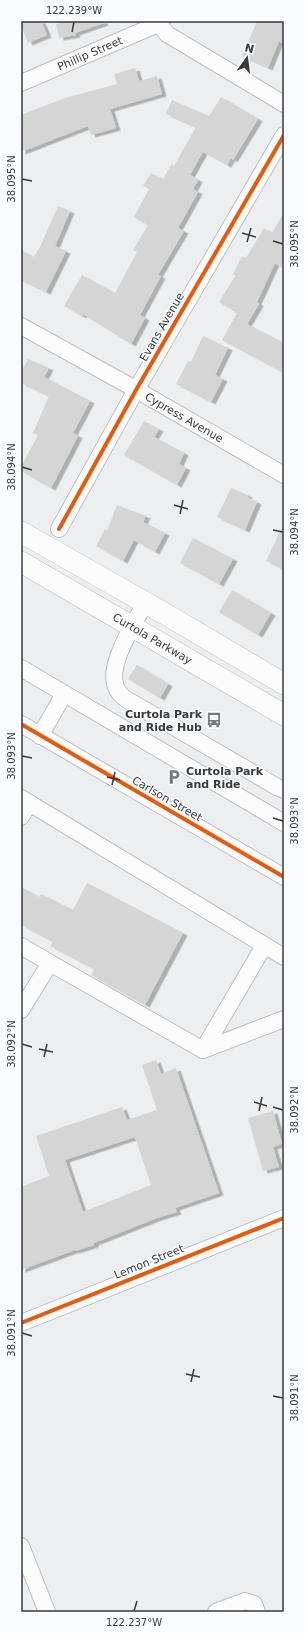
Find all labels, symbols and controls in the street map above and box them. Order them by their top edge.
text: 122.239°W [46,5,102,16]
street label: Phillip Street [55,33,125,73]
north arrow [227,38,267,78]
text: N [243,41,255,56]
text: 38.095°N [6,155,17,203]
text: 38.095°N [289,220,300,268]
street label: Evans Avenue [137,290,187,364]
street label: Cypress Avenue [143,390,226,445]
text: 38.094°N [6,443,17,491]
text: 38.094°N [289,508,300,556]
street label: Curtola Parkway [110,610,195,667]
place label: Curtola Park and Ride Hub [119,708,203,734]
bus stop icon: Curtola Park and Ride Hub [205,711,223,729]
text: 38.093°N [6,732,17,780]
place label: Curtola Park and Ride [186,765,264,791]
parking icon: Curtola Park and Ride [165,768,183,786]
street label: Carlson Street [130,774,205,825]
text: 38.093°N [289,797,300,845]
text: 38.092°N [6,1020,17,1068]
text: 38.092°N [289,1086,300,1134]
street label: Lemon Street [112,1242,186,1282]
text: 38.091°N [6,1309,17,1357]
text: 38.091°N [289,1374,300,1422]
text: 122.237°W [106,1617,162,1628]

